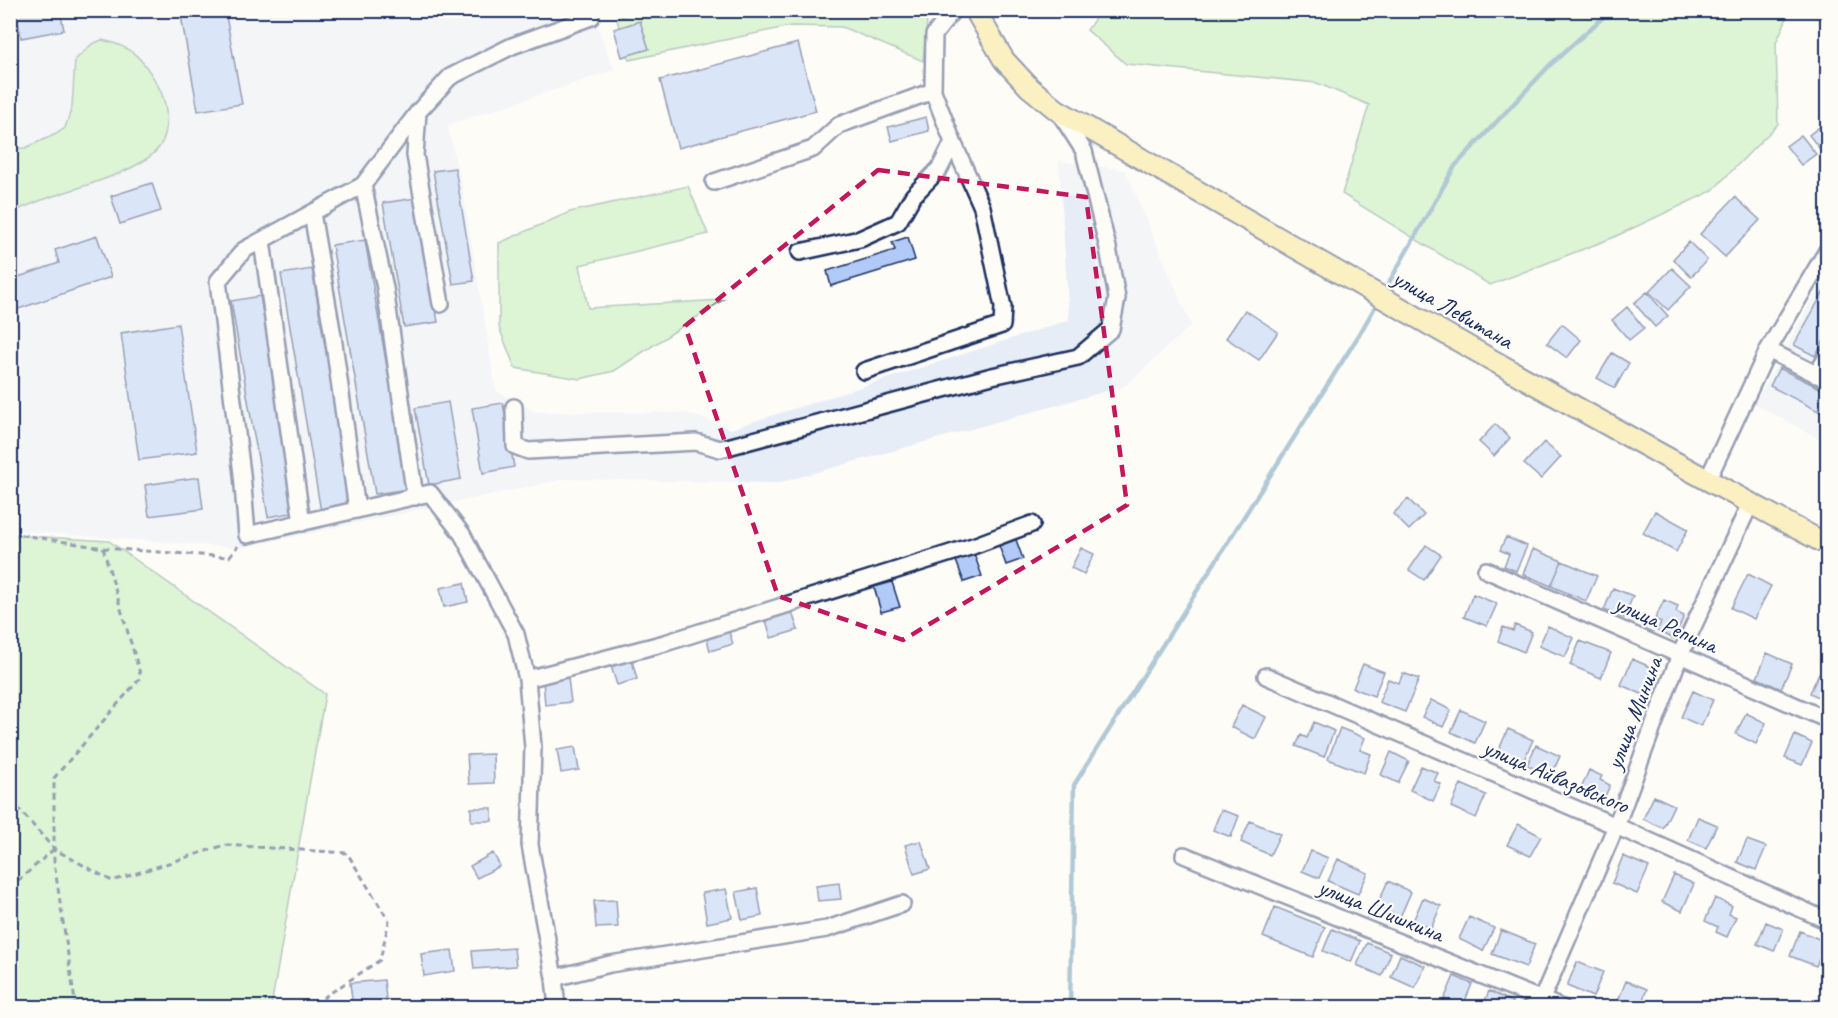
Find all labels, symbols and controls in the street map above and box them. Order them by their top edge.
street label: улица Левитана [1386,262,1520,356]
street label: улица Репина [1608,587,1724,661]
street label: улица Минина [1598,650,1670,775]
street label: улица Айвазовского [1477,731,1635,821]
street label: улица Шишкина [1312,871,1450,949]

